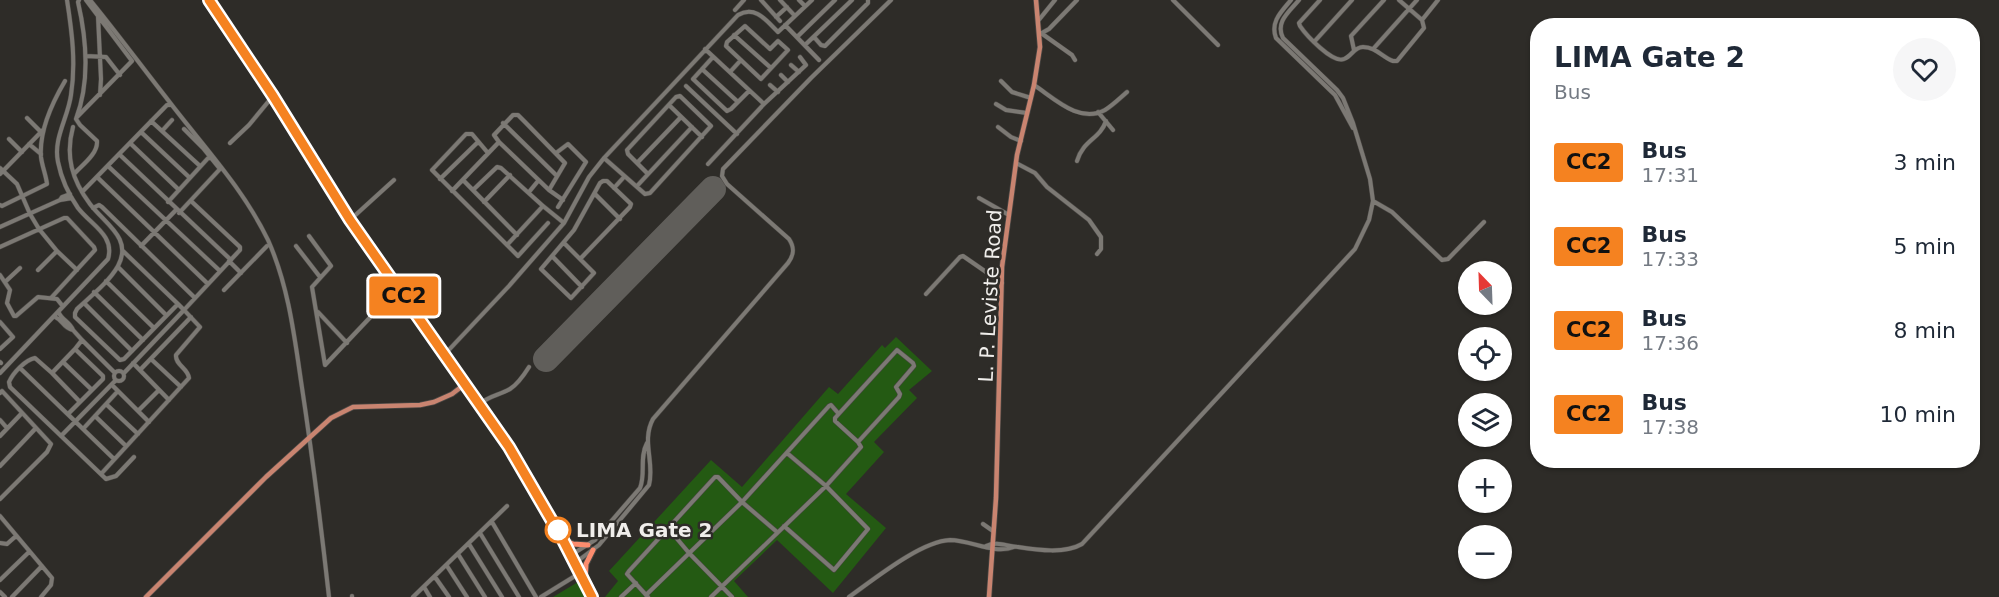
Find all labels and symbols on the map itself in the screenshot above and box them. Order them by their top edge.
street label: L. P. Leviste Road [973,209,1007,383]
north arrow [1458,261,1512,315]
line badge: CC2 [370,276,438,316]
marker: LIMA Gate 2 [545,517,571,543]
place label: LIMA Gate 2 [576,518,712,542]

